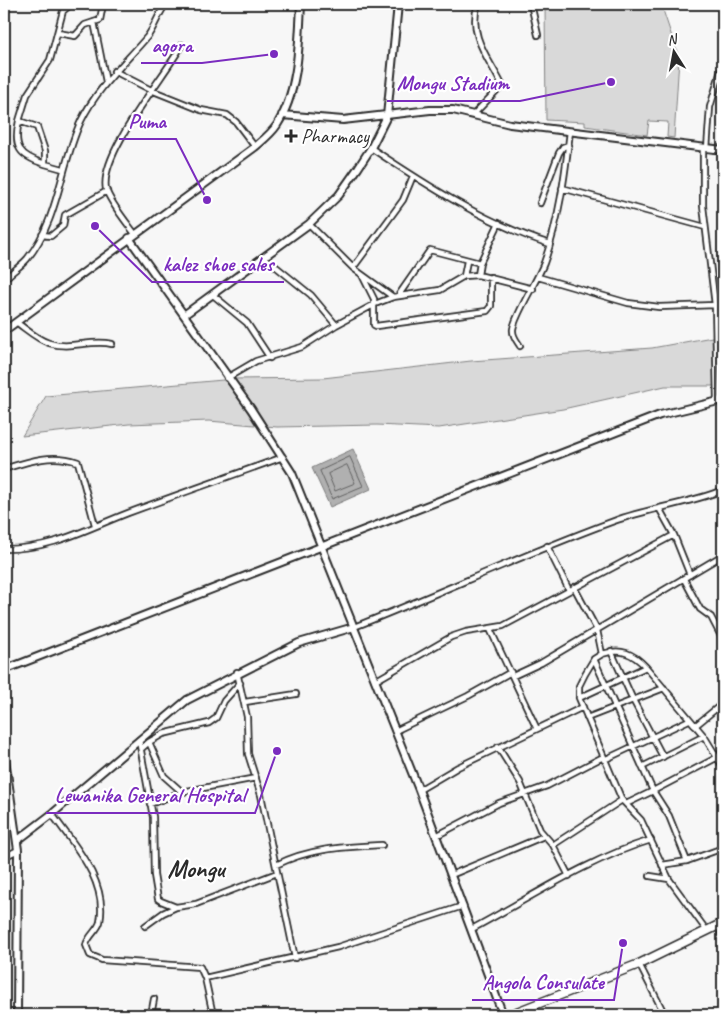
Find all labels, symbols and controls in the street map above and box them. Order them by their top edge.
callout: agora [141,27,202,63]
north arrow [650,28,700,78]
text: N [666,30,680,49]
text: agora [152,32,195,58]
callout: Mongu Stadium [387,65,520,101]
text: Mongu Stadium [397,70,510,96]
callout: Puma [119,103,176,139]
text: Puma [128,108,167,134]
place label: Pharmacy [301,124,370,149]
marker: Pharmacy [285,130,297,142]
callout: kalez shoe sales [152,246,284,282]
text: kalez shoe sales [163,251,276,277]
callout: Lewanika General Hospital [46,777,255,813]
text: Lewanika General Hospital [55,782,249,808]
district label: Mongu [167,853,227,885]
callout: Angola Consulate [472,964,614,1000]
text: Angola Consulate [482,969,606,995]

